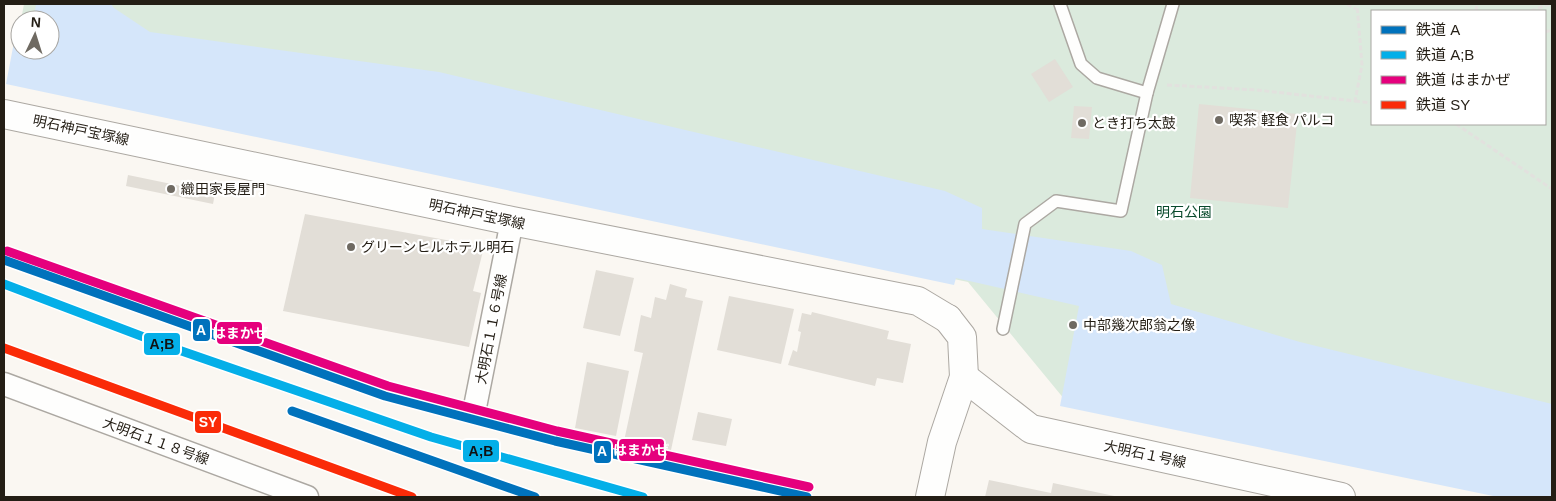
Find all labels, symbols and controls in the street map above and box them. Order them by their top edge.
north arrow [10,10,60,60]
legend [1371,10,1546,125]
text: N [30,14,42,30]
text: 鉄道 A [1416,21,1460,38]
text: 鉄道 A;B [1416,46,1474,63]
text: 鉄道 はまかぜ [1416,71,1510,88]
text: 鉄道 SY [1416,96,1470,113]
street label: 明石神戸宝塚線 [31,112,131,148]
place label: 喫茶 軽食 パルコ [1229,112,1335,128]
marker: 喫茶 軽食 パルコ [1213,114,1225,126]
place label: とき打ち太鼓 [1092,115,1176,131]
marker: とき打ち太鼓 [1076,117,1088,129]
place label: 織田家長屋門 [181,181,265,197]
marker: 織田家長屋門 [165,183,177,195]
street label: 明石神戸宝塚線 [427,196,527,232]
park label: 明石公園 [1156,204,1212,220]
place label: グリーンヒルホテル明石 [361,239,514,255]
marker: グリーンヒルホテル明石 [345,241,357,253]
street label: 大明石１１６号線 [472,273,510,385]
place label: 中部幾次郎翁之像 [1083,317,1195,333]
line badge: A [192,318,211,342]
marker: 中部幾次郎翁之像 [1067,319,1079,331]
line badge: はまかぜ [216,321,263,345]
text: A [196,322,206,338]
text: はまかぜ [212,325,268,341]
line badge: A;B [143,332,181,356]
text: A;B [150,336,174,352]
line badge: SY [194,410,222,434]
street label: 大明石１１８号線 [101,414,211,468]
text: SY [199,414,218,430]
street label: 大明石１号線 [1102,437,1188,471]
line badge: はまかぜ [618,438,665,462]
line badge: A;B [462,439,500,463]
line badge: A [593,440,612,464]
text: はまかぜ [613,442,669,458]
text: A;B [469,443,493,459]
text: A [597,443,607,459]

